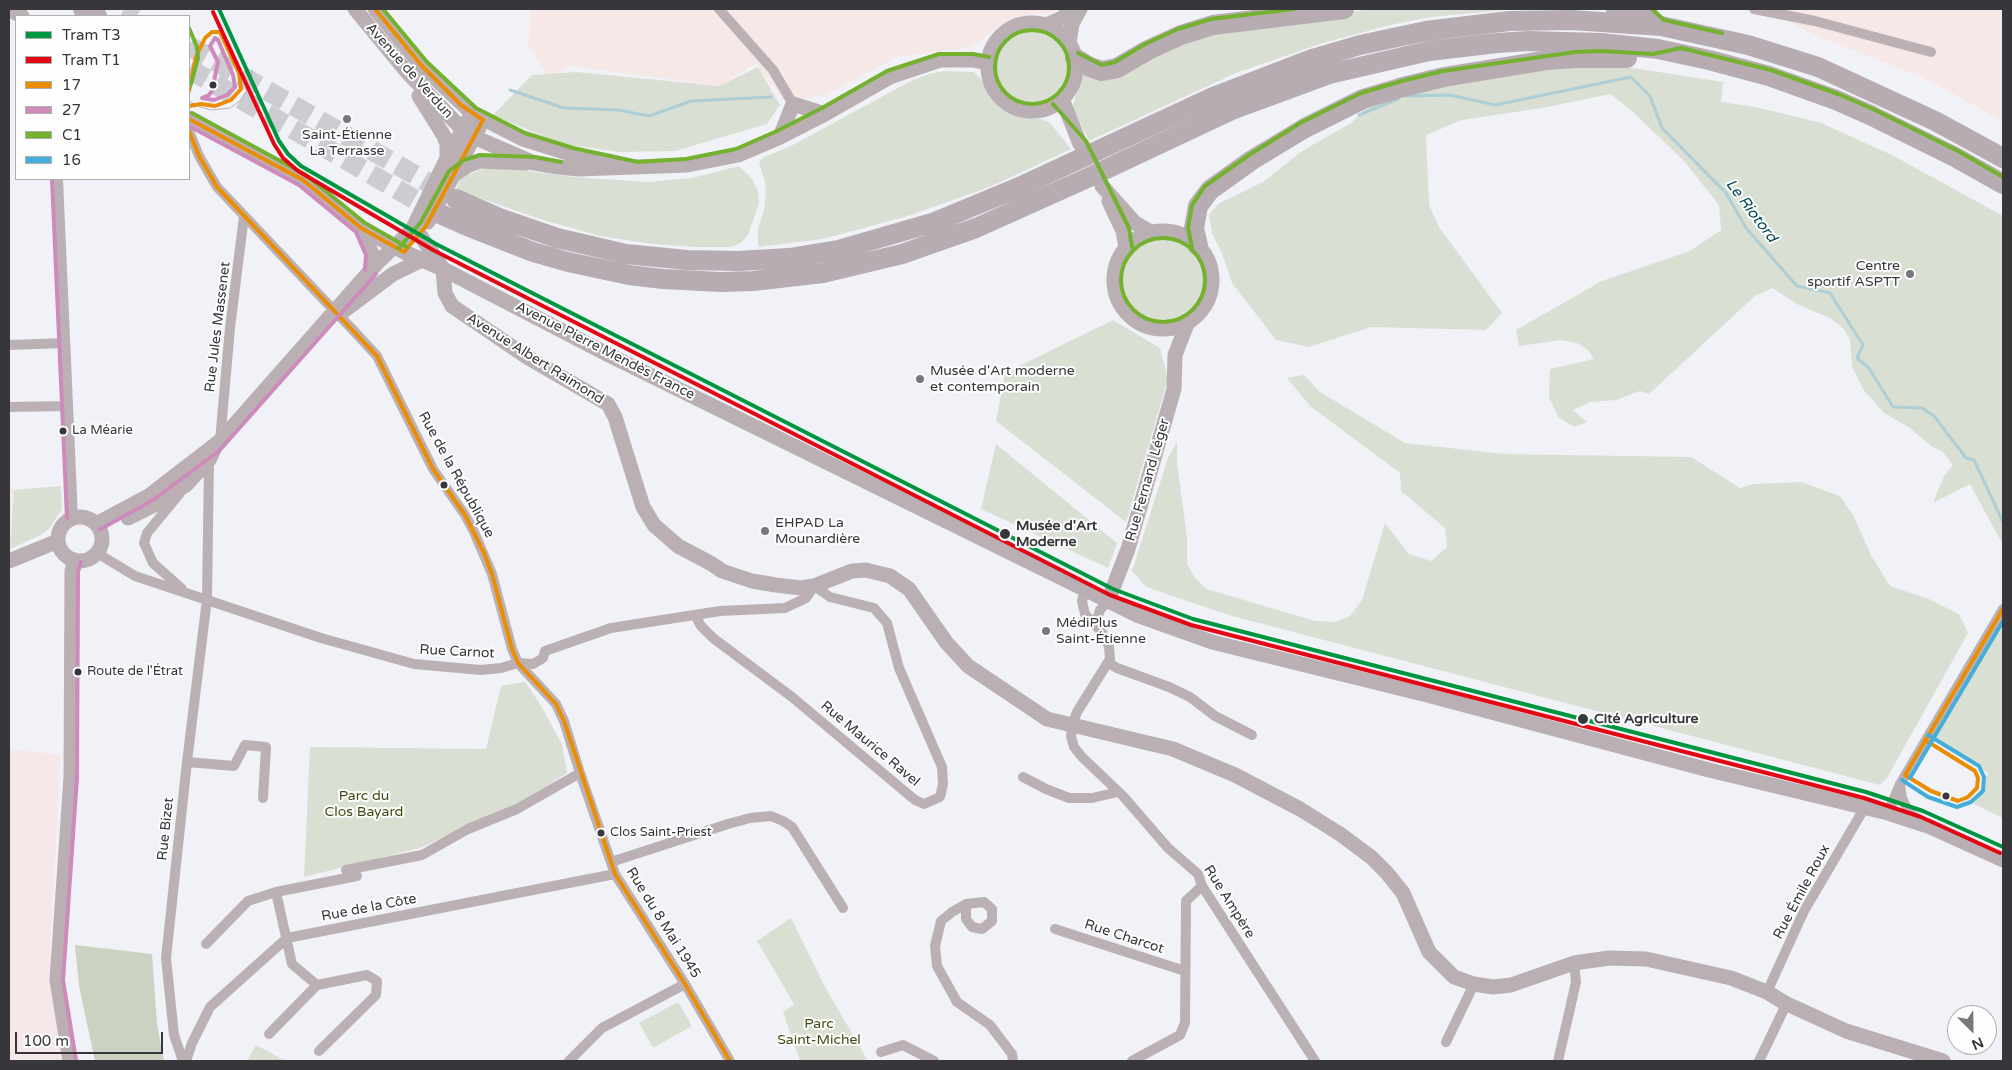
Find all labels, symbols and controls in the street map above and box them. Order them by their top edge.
legend [15,15,190,180]
street label: Avenue de Verdun [362,20,456,122]
text: Tram T3 [62,26,121,44]
text: Tram T1 [62,51,121,69]
text: 17 [62,76,81,94]
unlabelled marker [208,80,218,90]
text: 27 [62,101,81,119]
marker: Saint-Étienne La Terrasse [341,113,353,125]
text: C1 [62,126,82,144]
place label: Saint-Étienne La Terrasse [302,127,392,160]
text: 16 [62,151,81,169]
water label: Le Riotord [1721,176,1781,246]
place label: Centre sportif ASPTT [1807,258,1900,290]
street label: Rue Jules Massenet [202,261,234,393]
marker: Centre sportif ASPTT [1904,268,1916,280]
street label: Avenue Pierre Mendès France [513,298,697,404]
street label: Avenue Albert Raimond [463,310,607,408]
place label: Musée d'Art moderne et contemporain [930,363,1075,396]
marker: Musée d'Art moderne et contemporain [914,373,926,385]
street label: Rue de la République [414,409,498,541]
street label: Rue Fernand Léger [1122,417,1174,543]
place label: La Méarie [72,423,133,439]
marker: La Méarie [58,426,68,436]
unlabelled marker [439,480,449,490]
place label: EHPAD La Mounardière [775,515,860,548]
place label: Musée d'Art Moderne [1016,518,1097,550]
marker: EHPAD La Mounardière [759,525,771,537]
marker: Musée d'Art Moderne [998,527,1012,541]
place label: MédiPlus Saint-Étienne [1056,615,1146,648]
marker: MédiPlus Saint-Étienne [1040,625,1052,637]
street label: Rue Carnot [419,642,495,662]
place label: Route de l'Étrat [87,664,183,680]
marker: Route de l'Étrat [73,667,83,677]
street label: Rue Maurice Ravel [817,698,923,790]
place label: Cité Agriculture [1594,711,1698,727]
marker: Cité Agriculture [1576,712,1590,726]
park label: Parc du Clos Bayard [325,788,403,820]
unlabelled marker [1941,791,1951,801]
street label: Rue Bizet [154,797,178,861]
place label: Clos Saint-Priest [610,825,712,841]
marker: Clos Saint-Priest [596,828,606,838]
street label: Rue Émile Roux [1770,842,1834,942]
street label: Rue Ampère [1200,862,1258,942]
street label: Rue du 8 Mai 1945 [622,865,704,981]
street label: Rue de la Côte [320,891,418,925]
street label: Rue Charcot [1082,916,1166,958]
north arrow [1947,1005,1997,1055]
park label: Parc Saint-Michel [777,1016,861,1048]
scale bar [18,1022,165,1054]
text: 100 m [23,1032,69,1050]
text: N [1969,1033,1986,1053]

